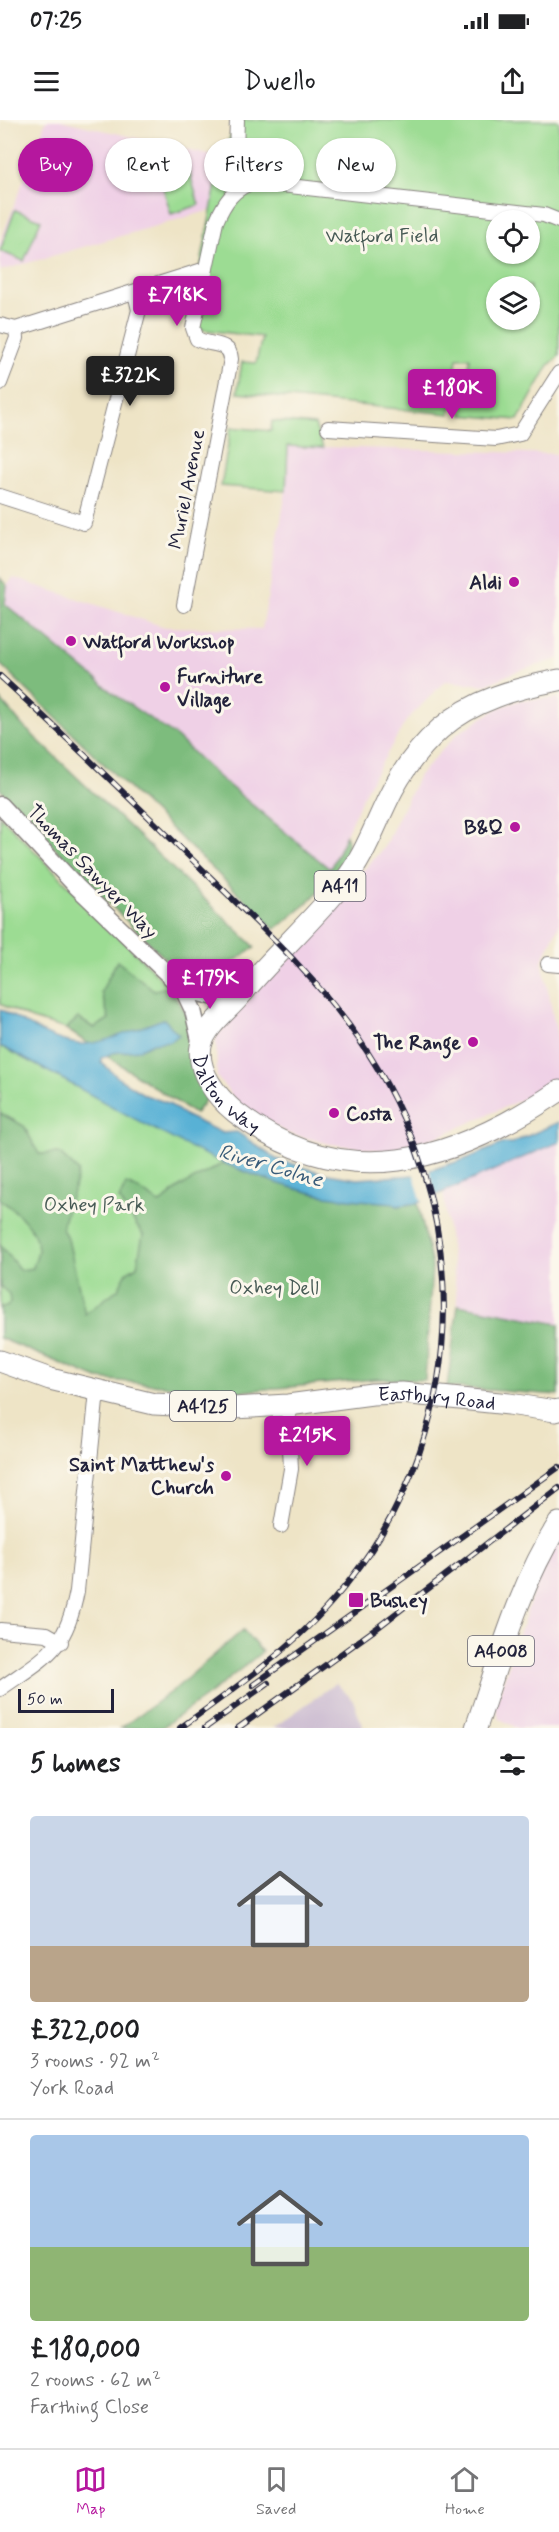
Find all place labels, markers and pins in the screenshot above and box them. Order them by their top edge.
pin: £718K [135,276,219,327]
pin: £322K [88,356,172,407]
pin: £180K [410,369,494,420]
place label: Aldi [469,570,502,597]
marker: Aldi [507,575,521,589]
place label: Watford Workshop [82,629,235,658]
marker: Watford Workshop [64,634,78,648]
place label: Furniture Village [177,664,263,714]
marker: Furniture Village [158,680,172,694]
place label: B&Q [464,815,503,842]
marker: B&Q [508,820,522,834]
pin: £179K [168,959,252,1010]
place label: The Range [373,1030,462,1059]
marker: The Range [466,1035,480,1049]
place label: Costa [346,1101,392,1128]
marker: Costa [327,1106,341,1120]
pin: £215K [265,1416,349,1467]
place label: Saint Matthew's Church [69,1452,214,1502]
marker: Saint Matthew's Church [219,1469,233,1483]
place label: Bushey [370,1588,428,1615]
marker: Bushey [347,1591,365,1609]

